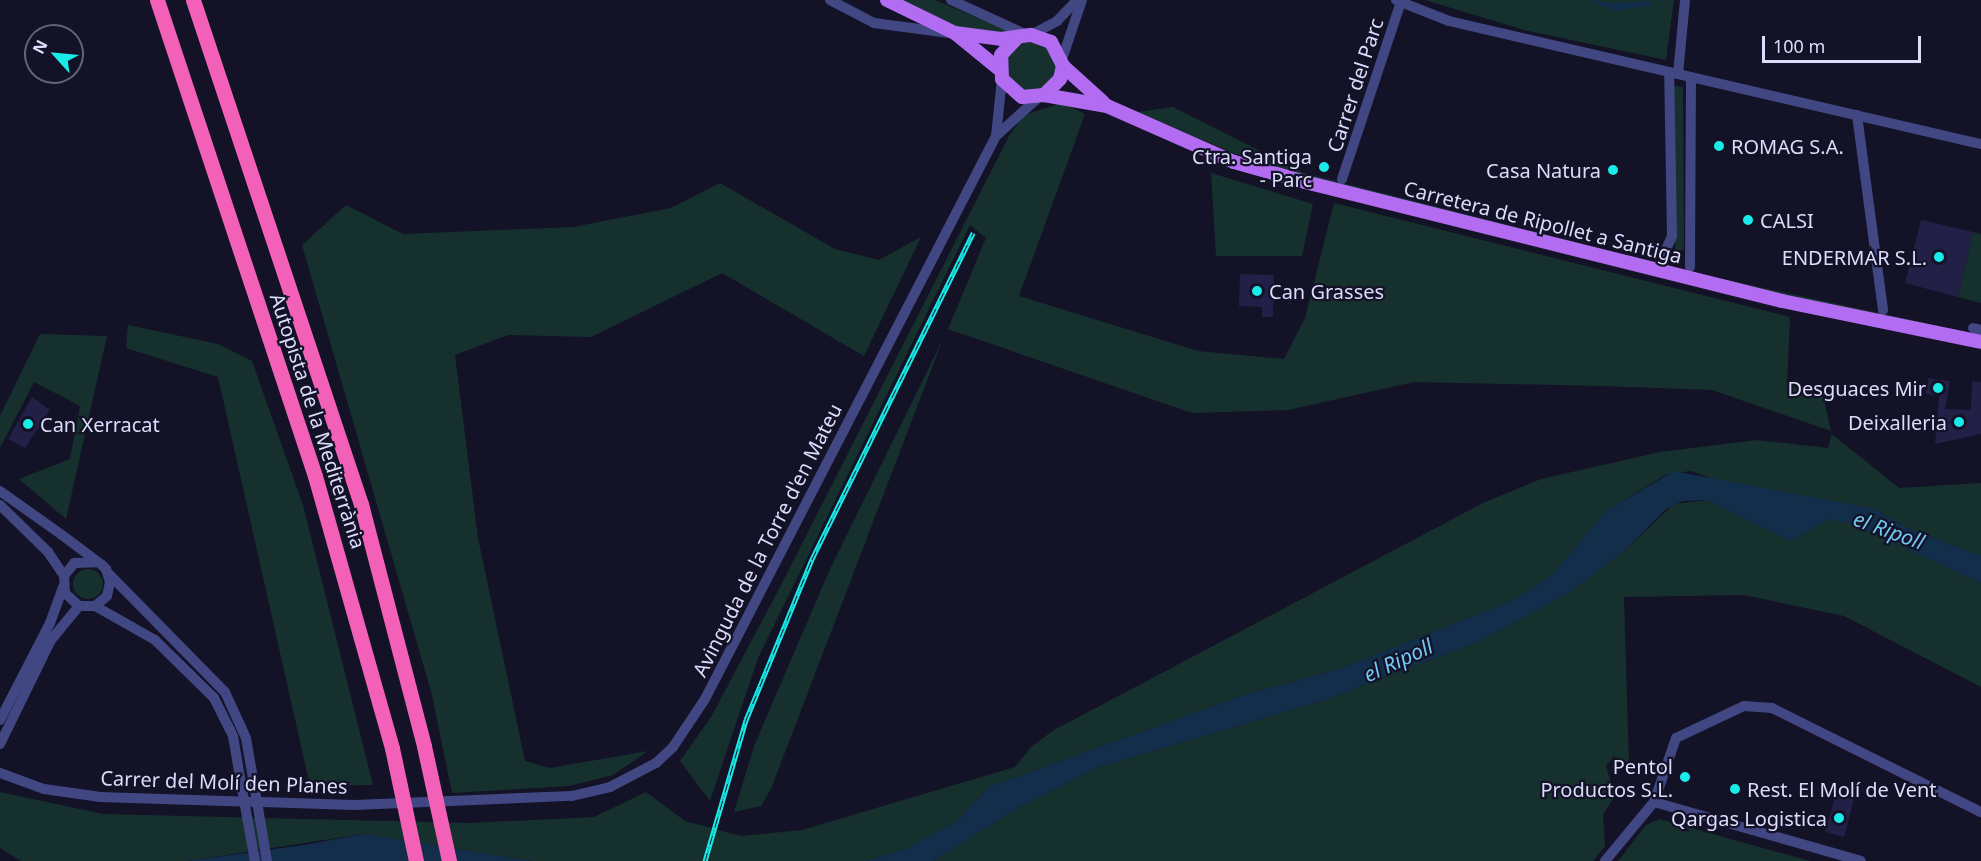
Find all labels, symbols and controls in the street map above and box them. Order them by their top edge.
street label: Carrer del Parc [1322,15,1388,155]
north arrow [24,24,84,84]
scale bar [1765,24,1924,62]
text: 100 m [1773,34,1825,58]
text: N [27,36,52,58]
place label: ROMAG S.A. [1731,134,1844,158]
marker: ROMAG S.A. [1712,139,1726,153]
place label: Ctra. Santiga - Parc [1192,144,1312,191]
place label: Casa Natura [1486,158,1601,182]
marker: Ctra. Santiga - Parc [1317,160,1331,174]
marker: Casa Natura [1606,163,1620,177]
street label: Carretera de Ripollet a Santiga [1401,176,1685,268]
place label: CALSI [1760,208,1814,232]
marker: CALSI [1741,213,1755,227]
place label: ENDERMAR S.L. [1782,245,1927,269]
marker: ENDERMAR S.L. [1932,250,1946,264]
place label: Can Grasses [1269,279,1384,303]
marker: Can Grasses [1250,284,1264,298]
street label: Autopista de la Mediterrània [265,290,371,552]
place label: Desguaces Mir [1787,376,1926,400]
marker: Desguaces Mir [1931,381,1945,395]
street label: Avinguda de la Torre d'en Mateu [687,399,847,681]
place label: Deixalleria [1848,410,1947,434]
place label: Can Xerracat [40,412,160,436]
marker: Deixalleria [1952,415,1966,429]
marker: Can Xerracat [21,417,35,431]
water label: el Ripoll [1850,506,1928,554]
water label: el Ripoll [1359,633,1437,687]
place label: Pentol Productos S.L. [1540,754,1673,801]
street label: Carrer del Molí den Planes [100,766,348,798]
marker: Pentol Productos S.L. [1678,770,1692,784]
place label: Rest. El Molí de Vent [1747,777,1937,801]
marker: Rest. El Molí de Vent [1728,782,1742,796]
place label: Qargas Logistica [1671,806,1827,830]
marker: Qargas Logistica [1832,811,1846,825]

